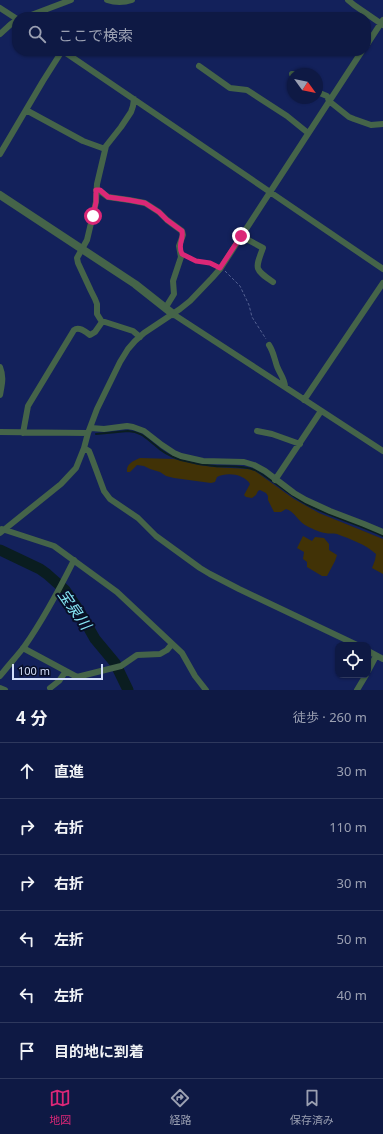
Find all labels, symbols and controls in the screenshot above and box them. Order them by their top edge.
search box [12,12,371,56]
icon: search [26,23,48,45]
text: ここで検索 [58,25,133,45]
north arrow [287,68,323,104]
route start [84,207,102,225]
route end [232,227,250,245]
water label: 宝泉川 [54,585,97,635]
map controls [335,642,371,678]
button: locate [335,642,371,678]
scale bar [12,662,103,681]
text: 100 m [18,663,50,678]
text: 4 分 [16,706,47,729]
text: 徒歩 · 260 m [293,708,367,726]
icon: ahead [16,760,38,782]
text: 直進 [54,761,84,781]
text: 30 m [337,762,367,780]
icon: right [16,816,38,838]
text: 右折 [54,817,84,837]
text: 110 m [329,818,367,836]
icon: right [16,872,38,894]
text: 右折 [54,873,84,893]
text: 30 m [337,874,367,892]
icon: left [16,928,38,950]
text: 左折 [54,929,84,949]
text: 50 m [337,930,367,948]
icon: left [16,984,38,1006]
text: 左折 [54,985,84,1005]
text: 40 m [337,986,367,1004]
icon: arrive [16,1040,38,1062]
text: 目的地に到着 [54,1041,144,1061]
tab: 地図 [49,1087,71,1127]
tab: 経路 [169,1087,191,1127]
tab: 保存済み [290,1087,334,1127]

